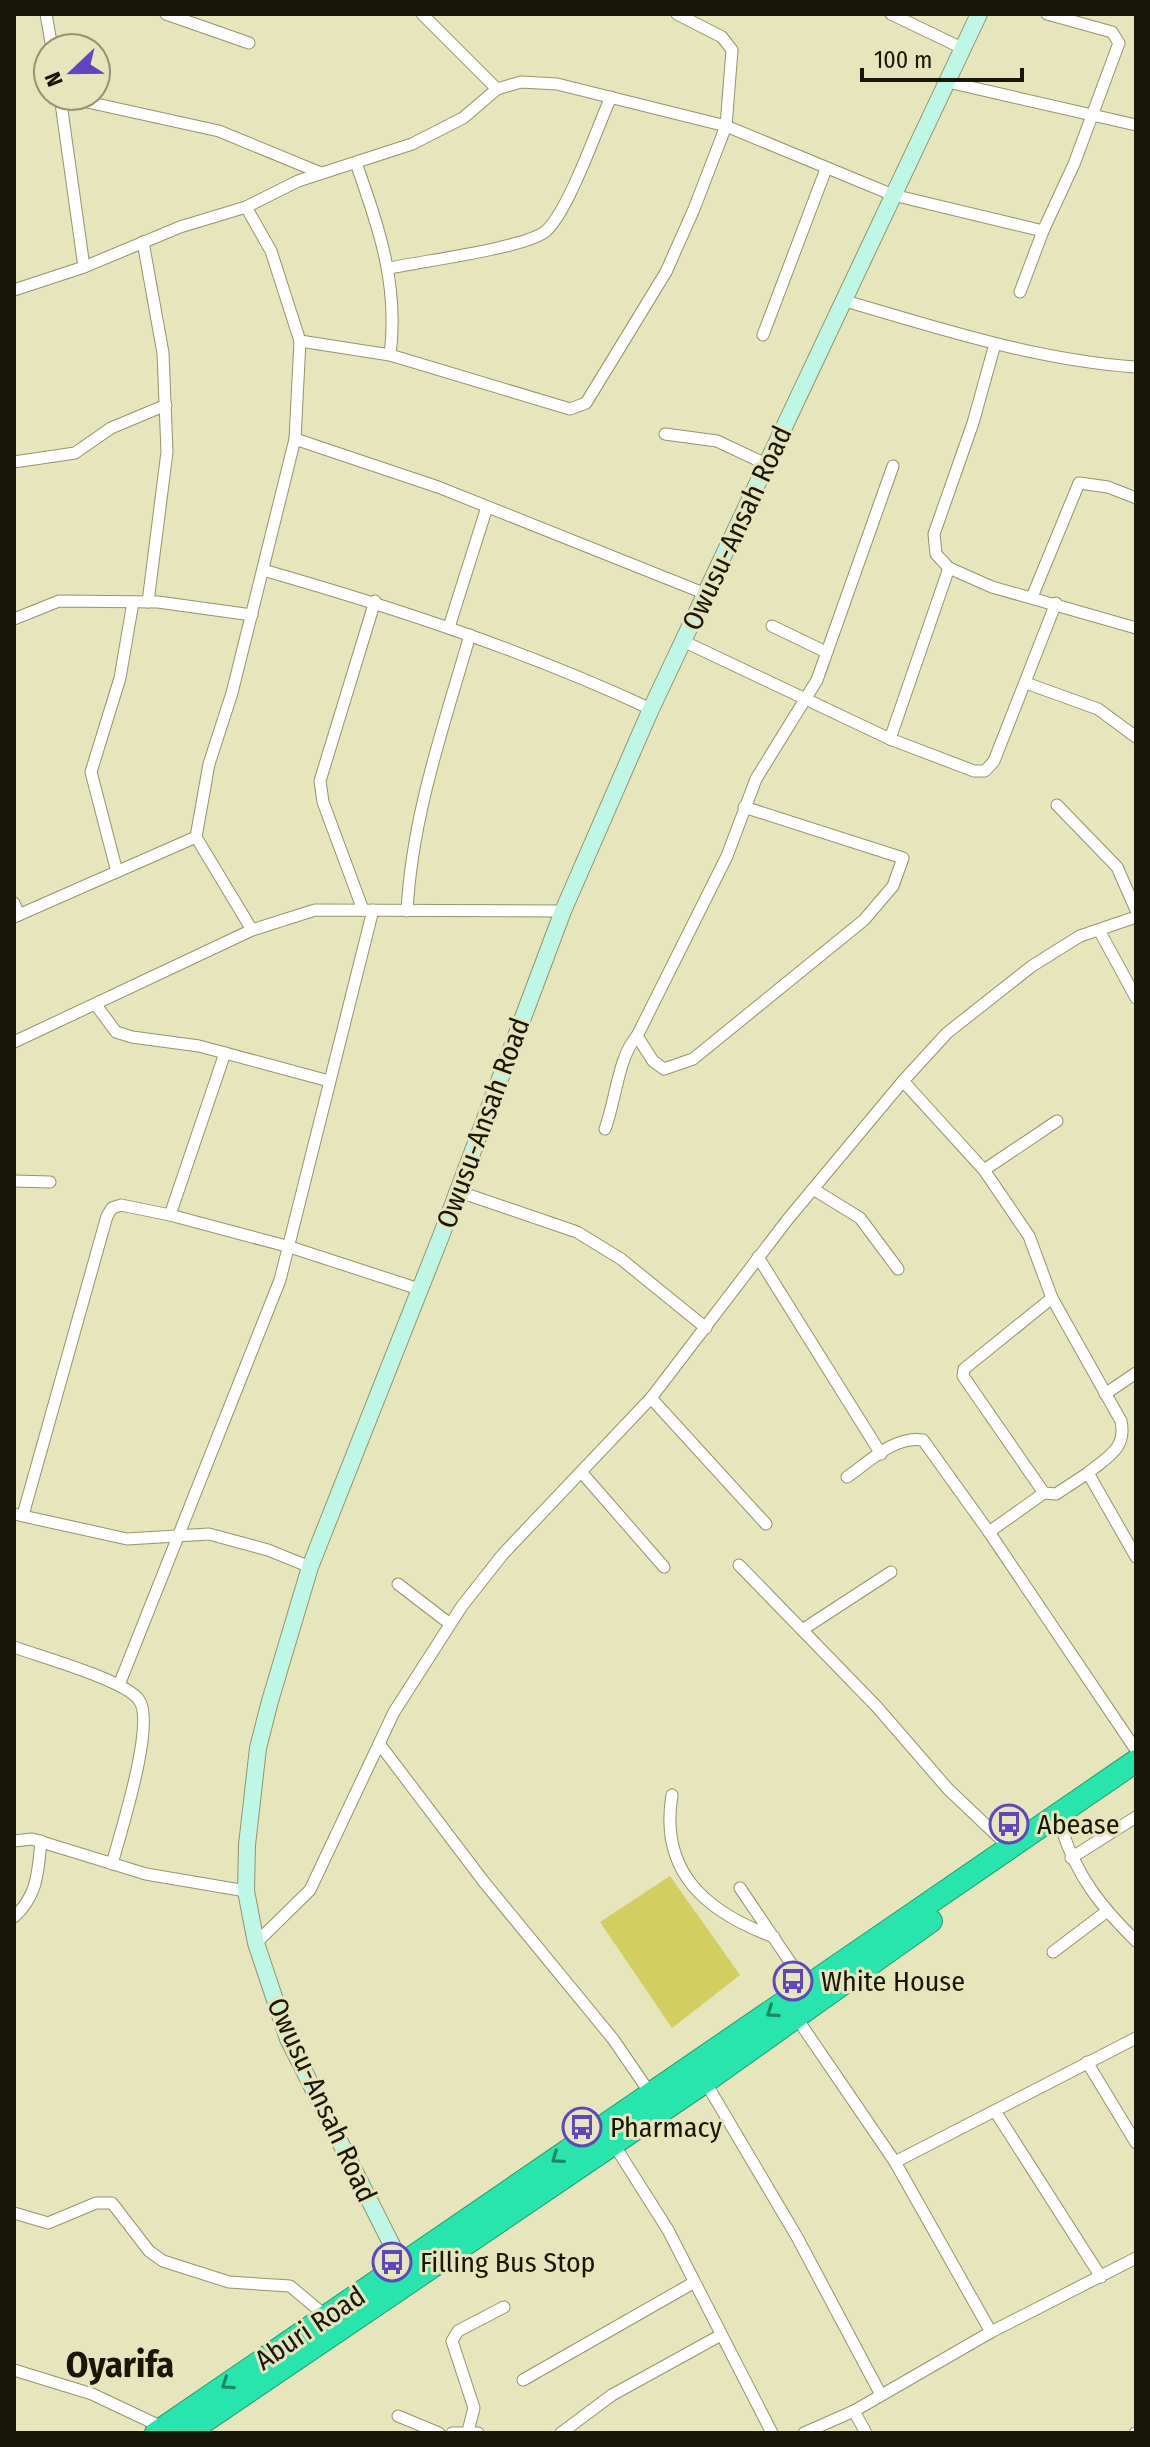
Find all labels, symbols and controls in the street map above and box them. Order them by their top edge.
north arrow [32,32,112,112]
scale bar [862,32,1022,82]
text: 100 m [874,46,932,74]
text: N [39,68,69,90]
street label: Owusu-Ansah Road [675,421,799,635]
street label: Owusu-Ansah Road [430,1013,536,1233]
bus stop icon: Abease [988,1803,1030,1845]
place label: Abease [1037,1808,1120,1841]
bus stop icon: White House [772,1960,814,2002]
place label: White House [821,1965,965,1998]
street label: Owusu-Ansah Road [260,1993,384,2207]
one-way arrow [767,2002,781,2017]
bus stop icon: Pharmacy [561,2106,603,2148]
place label: Pharmacy [610,2111,723,2144]
one-way arrow [552,2148,566,2163]
bus stop icon: Filling Bus Stop [371,2241,413,2283]
place label: Filling Bus Stop [420,2246,596,2279]
street label: Aburi Road [249,2279,371,2377]
district label: Oyarifa [66,2343,174,2387]
one-way arrow [222,2374,236,2389]

